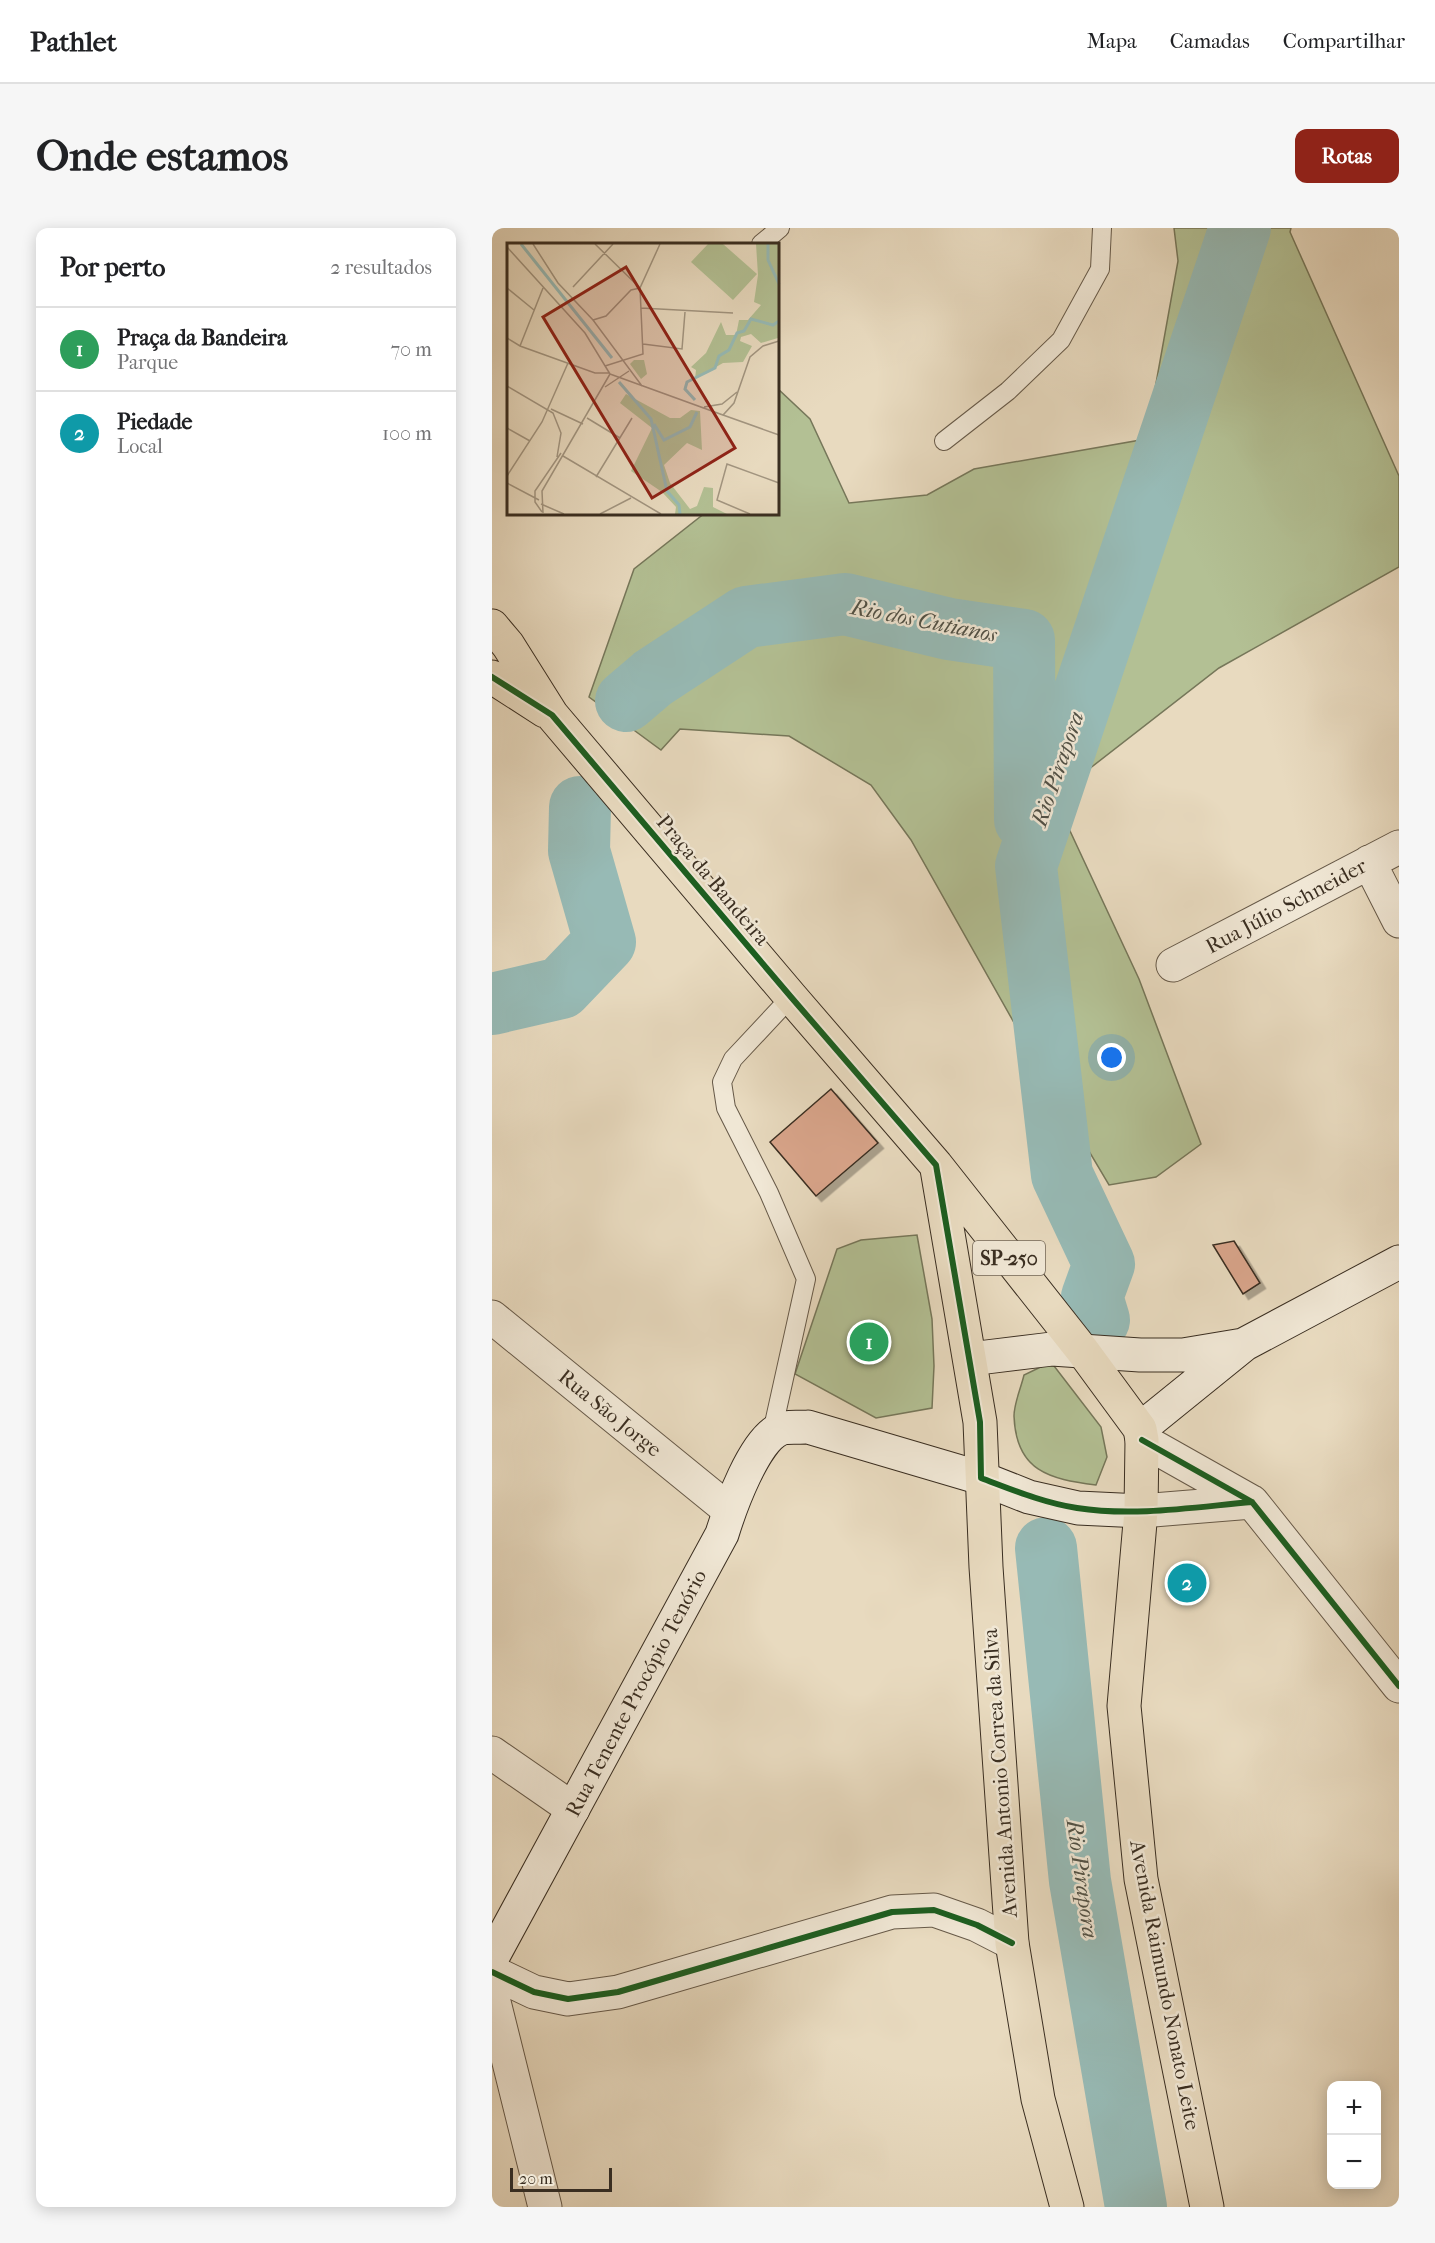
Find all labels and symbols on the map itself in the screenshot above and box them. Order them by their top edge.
inset map [507,243,778,514]
water label: Rio dos Cutianos [847,594,1000,648]
water label: Rio Pirapora [1026,708,1090,832]
street label: Praça da Bandeira [652,810,775,950]
street label: Rua Júlio Schneider [1202,853,1371,959]
your location [1097,1043,1126,1072]
road number: SP-250 [973,1241,1045,1275]
pin: 1 [850,1320,889,1364]
street label: Rua São Jorge [554,1364,666,1462]
pin: 2 [1168,1560,1206,1606]
street label: Rua Tenente Procópio Tenório [561,1565,711,1821]
street label: Avenida Antonio Correa da Silva [978,1627,1022,1919]
water label: Rio Pirapora [1061,1816,1103,1940]
street label: Avenida Raimundo Nonato Leite [1125,1837,1205,2132]
scale bar [510,2165,612,2192]

